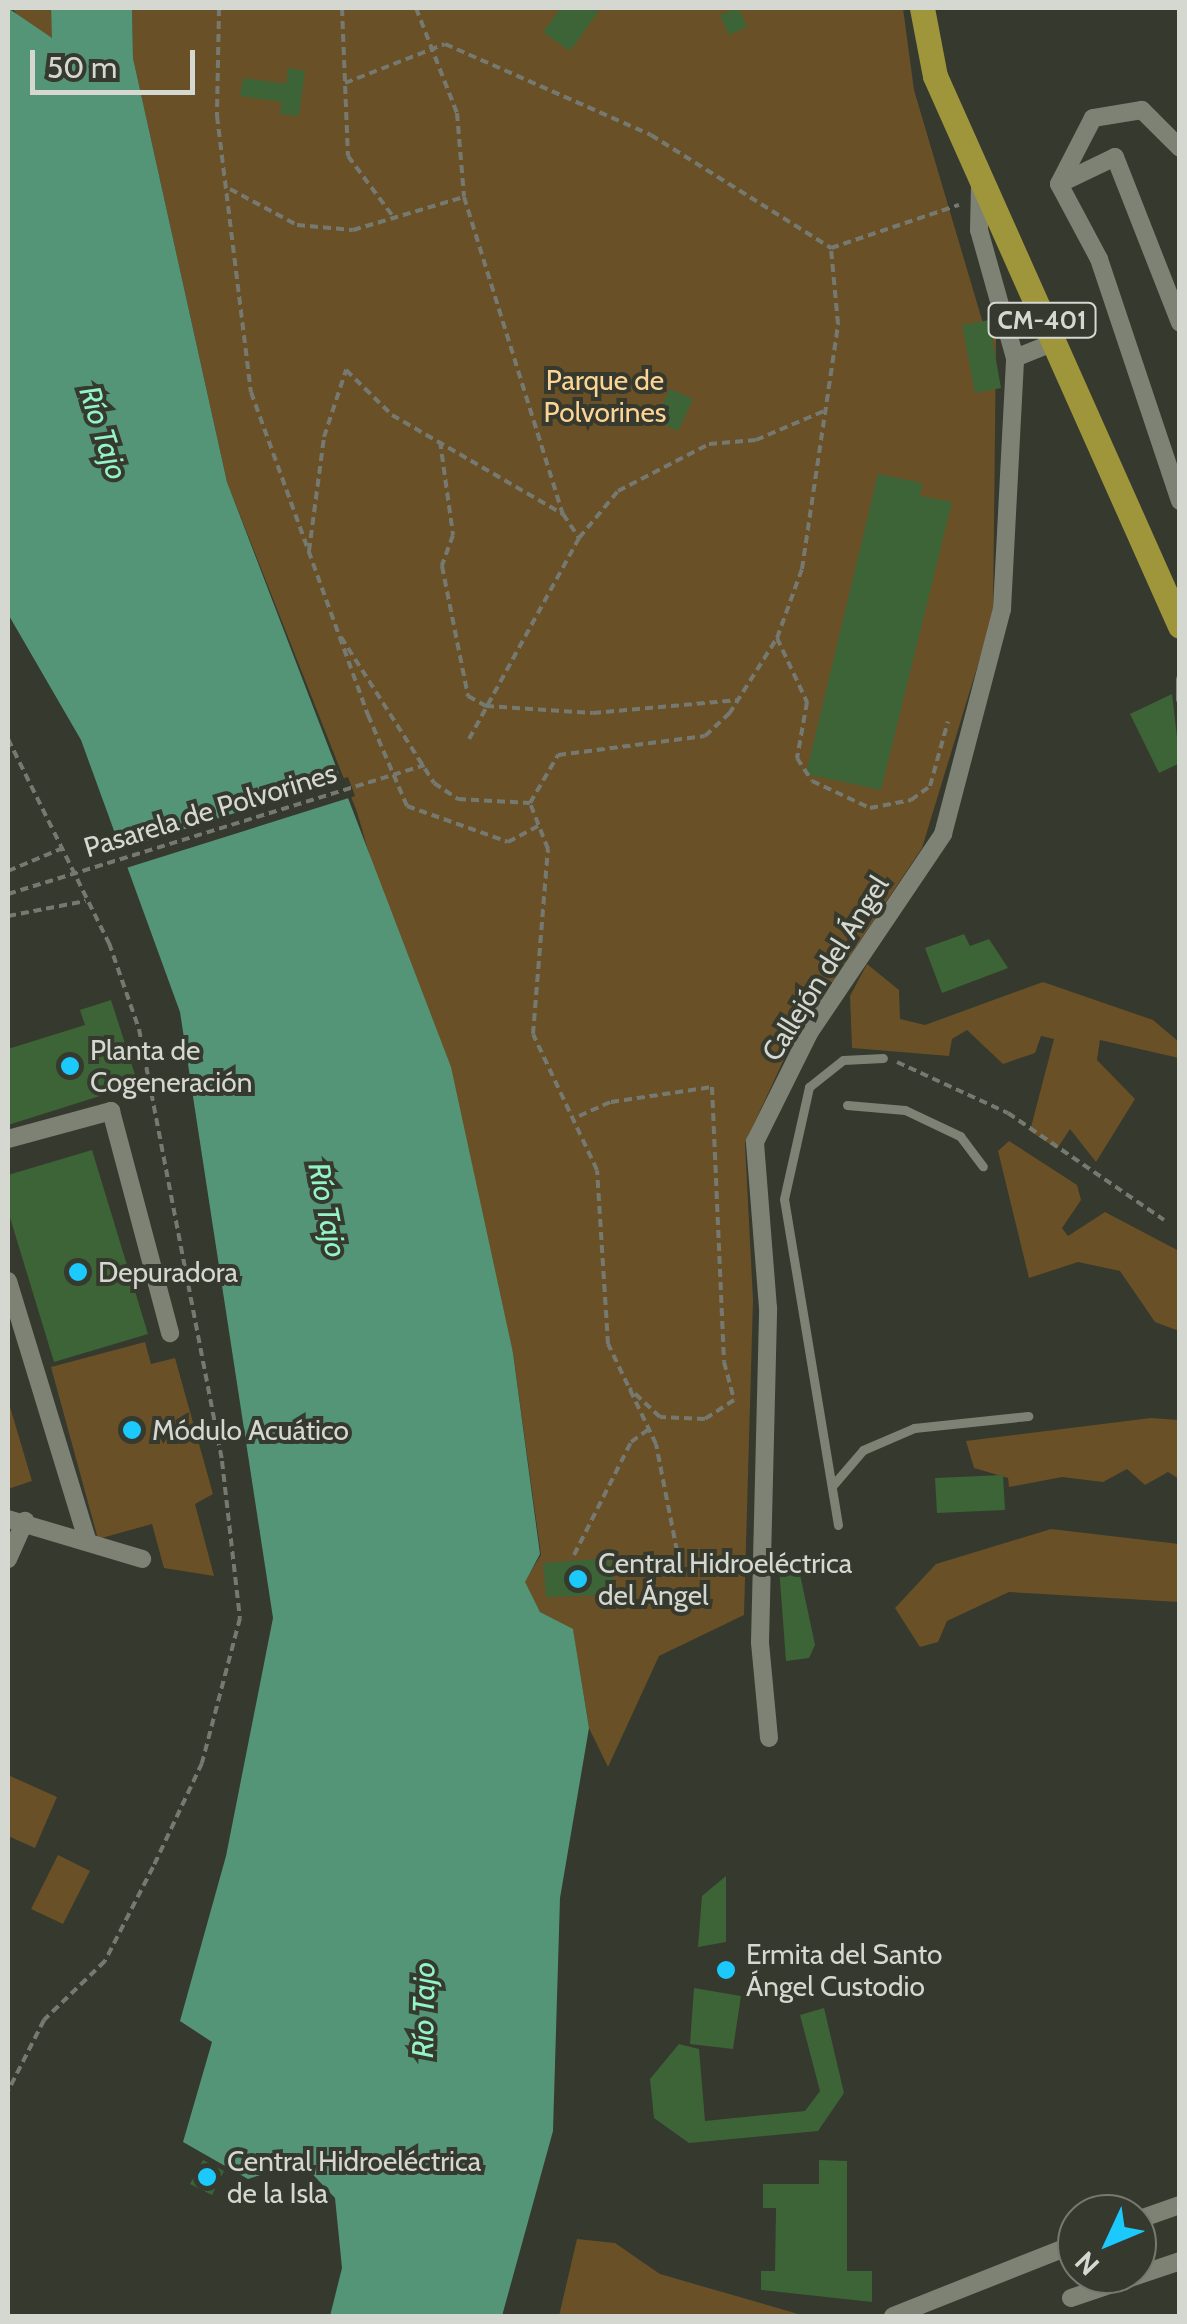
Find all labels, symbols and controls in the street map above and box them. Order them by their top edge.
scale bar [35,30,200,92]
text: 50 m [47,49,117,86]
road number: CM-401 [987,300,1097,340]
park label: Parque de Polvorines [544,363,666,429]
water label: Río Tajo [71,382,135,484]
street label: Pasarela de Polvorines [80,756,340,864]
street label: Callejón del Ángel [755,869,895,1067]
place label: Planta de Cogeneración [90,1033,252,1099]
marker: Planta de Cogeneración [59,1055,81,1077]
water label: Río Tajo [300,1159,354,1261]
place label: Depuradora [98,1255,238,1289]
marker: Depuradora [67,1261,89,1283]
place label: Módulo Acuático [152,1413,349,1447]
marker: Módulo Acuático [121,1419,143,1441]
place label: Central Hidroeléctrica del Ángel [598,1546,852,1612]
marker: Central Hidroeléctrica del Ángel [567,1568,589,1590]
place label: Ermita del Santo Ángel Custodio [746,1937,943,2003]
marker: Ermita del Santo Ángel Custodio [715,1959,737,1981]
water label: Río Tajo [405,1962,443,2058]
place label: Central Hidroeléctrica de la Isla [227,2144,481,2210]
marker: Central Hidroeléctrica de la Isla [196,2166,218,2188]
north arrow [1057,2194,1157,2294]
text: N [1068,2245,1106,2282]

